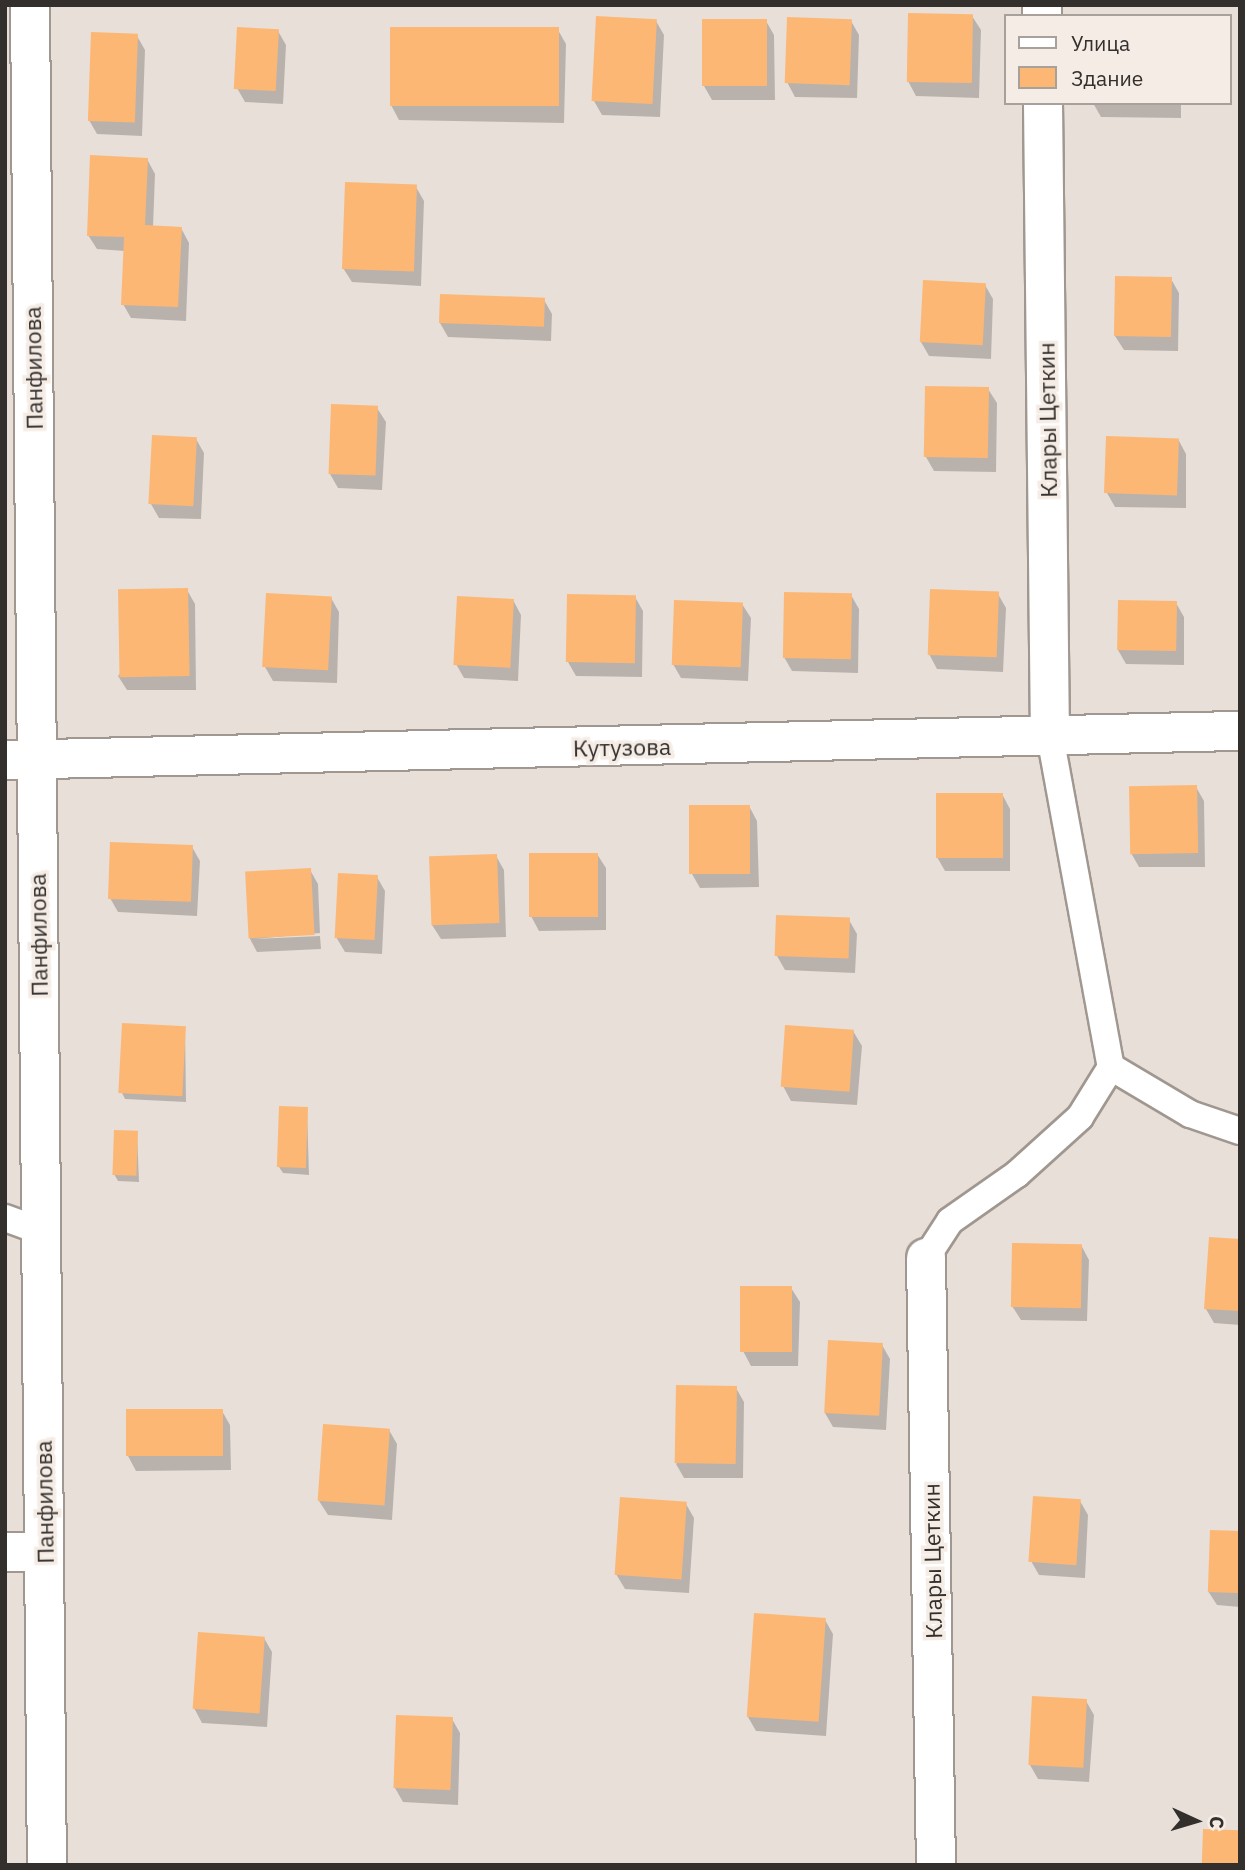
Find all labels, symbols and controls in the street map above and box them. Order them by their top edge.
legend [1004,14,1231,105]
text: Улица [1071,29,1130,57]
text: Здание [1071,64,1143,92]
street label: Панфилова [18,306,48,430]
street label: Клары Цеткин [1032,342,1062,498]
street label: Кутузова [573,732,671,762]
street label: Панфилова [23,873,53,997]
street label: Панфилова [29,1440,59,1564]
street label: Клары Цеткин [917,1483,947,1639]
north arrow [1161,1786,1231,1856]
text: С [1205,1815,1229,1829]

